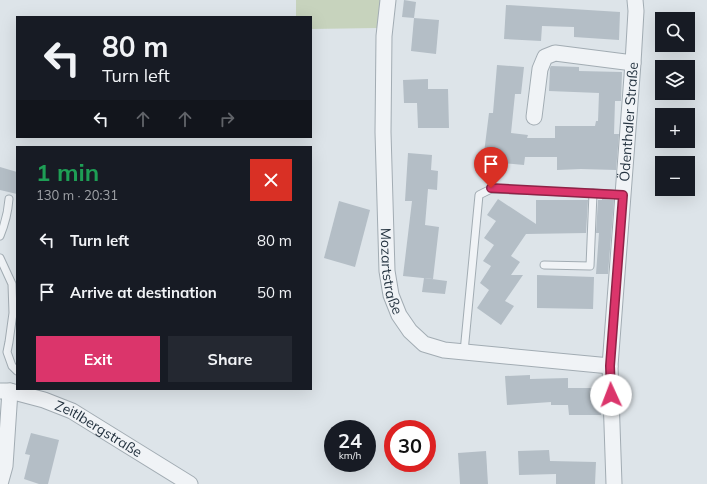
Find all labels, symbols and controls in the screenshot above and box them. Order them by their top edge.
map controls [655,12,695,196]
button: search [655,12,695,52]
text: 80 m [102,29,168,64]
icon: left [36,32,88,84]
button: layers [655,60,695,100]
street label: Ödenthaler Straße [615,61,642,182]
text: Turn left [102,64,170,87]
icon: left [90,108,112,130]
icon: ahead [132,108,154,130]
icon: ahead [174,108,196,130]
icon: right [216,108,238,130]
button: + [655,108,695,148]
pin [474,147,508,188]
icon: arrive [480,153,502,175]
button: − [655,156,695,196]
text: 1 min [36,157,99,187]
button: close [250,159,292,201]
text: 130 m · 20:31 [36,187,118,203]
street label: Mozartstraße [377,228,407,317]
icon: left [36,229,58,251]
text: Turn left [70,231,129,250]
text: 80 m [257,231,292,250]
icon: arrive [36,281,58,303]
text: Arrive at destination [70,283,217,302]
text: 50 m [257,283,292,302]
button: Exit [36,336,160,382]
button: Share [168,336,292,382]
position arrow [590,374,632,416]
street label: Zeitlbergstraße [52,396,146,461]
speed limit sign: 30 [384,420,436,472]
text: 24 [338,428,362,453]
text: km/h [339,449,361,462]

